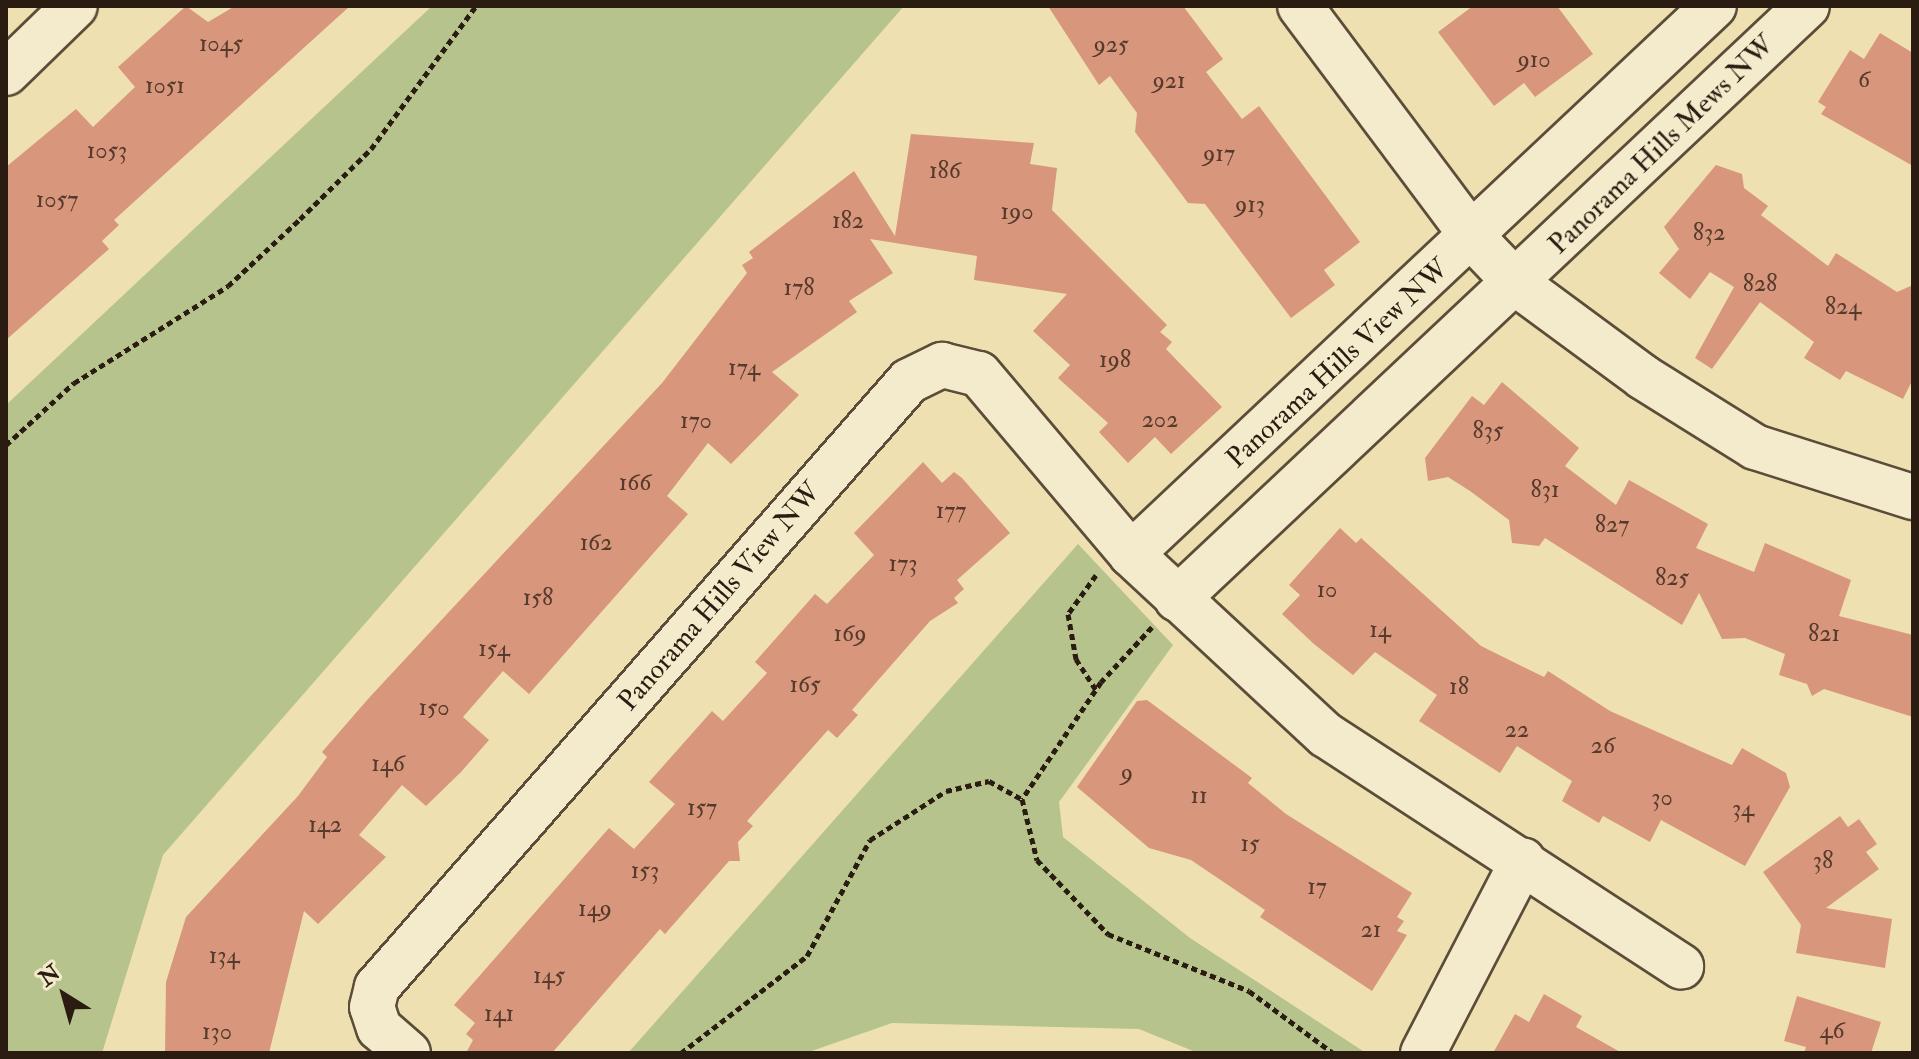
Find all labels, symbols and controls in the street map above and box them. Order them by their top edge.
street label: Panorama Hills Mews NW [1542,28,1782,262]
house number: 1045 [199,30,243,58]
house number: 925 [1094,31,1128,59]
house number: 910 [1518,46,1550,74]
house number: 6 [1858,66,1870,94]
house number: 921 [1152,67,1186,95]
house number: 1051 [145,72,185,100]
house number: 1053 [87,137,127,165]
house number: 917 [1203,140,1235,168]
house number: 186 [929,157,961,185]
house number: 1057 [36,186,78,214]
house number: 913 [1235,191,1265,219]
house number: 190 [1000,198,1034,226]
house number: 182 [832,207,864,235]
house number: 832 [1693,219,1725,247]
street label: Panorama Hills View NW [1220,252,1456,476]
house number: 828 [1743,270,1777,298]
house number: 178 [784,274,814,302]
house number: 824 [1825,293,1861,321]
house number: 198 [1099,346,1131,374]
house number: 174 [728,354,760,382]
house number: 202 [1142,406,1178,434]
house number: 170 [680,407,712,435]
house number: 835 [1472,417,1504,445]
house number: 166 [619,469,651,497]
street label: Panorama Hills View NW [612,476,828,718]
house number: 831 [1530,476,1560,504]
house number: 177 [936,497,966,525]
house number: 827 [1595,511,1629,539]
house number: 162 [580,529,612,557]
house number: 173 [889,550,917,578]
house number: 825 [1655,564,1689,592]
house number: 10 [1317,576,1337,604]
house number: 158 [523,584,553,612]
house number: 14 [1369,616,1391,644]
house number: 169 [834,620,866,648]
house number: 821 [1808,620,1840,648]
house number: 154 [478,635,510,663]
house number: 165 [789,671,821,699]
house number: 18 [1449,673,1469,701]
house number: 150 [418,694,450,722]
house number: 22 [1505,716,1529,744]
house number: 26 [1591,732,1615,760]
house number: 146 [371,750,405,778]
house number: 9 [1121,759,1133,787]
house number: 11 [1190,782,1208,810]
house number: 30 [1651,784,1673,812]
house number: 157 [687,794,717,822]
house number: 34 [1732,795,1754,823]
house number: 142 [308,811,342,839]
house number: 15 [1240,830,1260,858]
house number: 38 [1813,847,1833,875]
house number: 153 [631,857,659,885]
house number: 17 [1307,873,1327,901]
house number: 149 [578,895,612,923]
house number: 21 [1361,916,1381,944]
house number: 134 [209,942,239,970]
north arrow [24,955,104,1035]
text: N [33,959,66,993]
house number: 145 [533,962,565,990]
house number: 141 [484,1000,514,1028]
house number: 46 [1819,1017,1845,1045]
house number: 130 [202,1018,232,1046]

